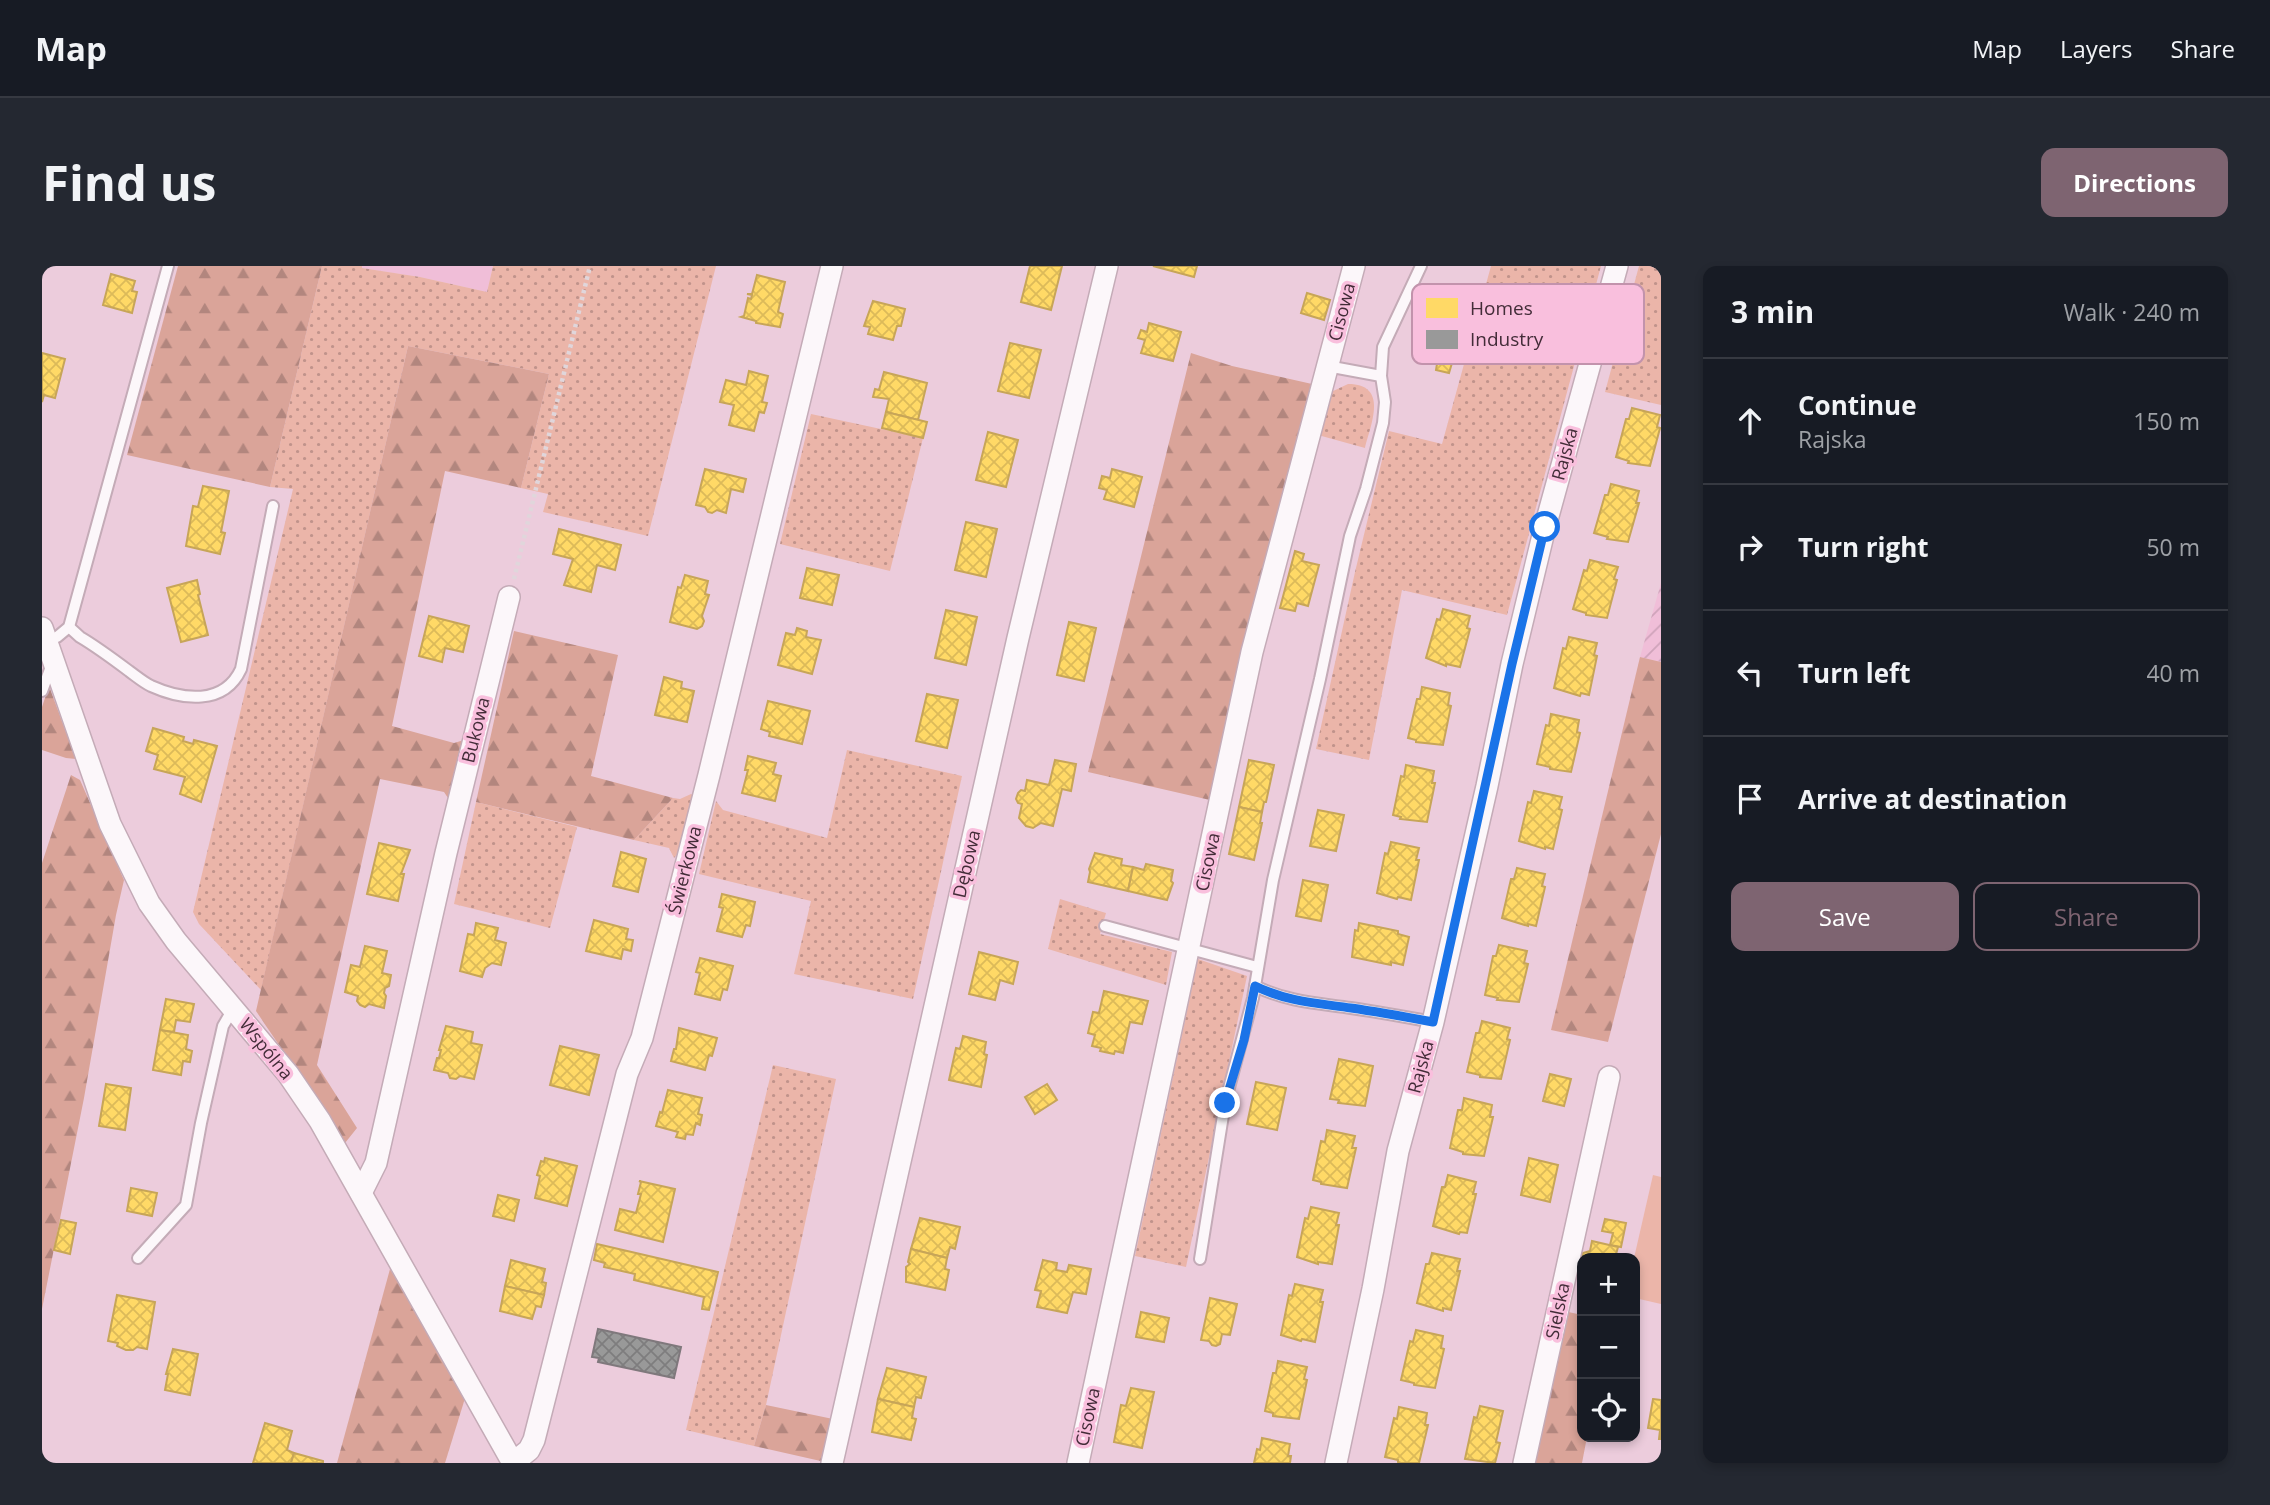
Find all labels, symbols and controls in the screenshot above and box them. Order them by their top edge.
text: Map [35,26,107,71]
text: Map [1972,32,2022,65]
text: Layers [2060,32,2133,65]
text: Share [2171,32,2235,65]
button: Directions [2041,148,2228,217]
text: Find us [42,149,216,215]
street label: Cisowa [1322,280,1360,343]
legend [1412,284,1644,364]
text: 3 min [1731,291,1814,332]
text: Homes [1470,295,1533,321]
text: Walk · 240 m [2063,296,2200,328]
text: Industry [1470,326,1544,352]
text: Continue [1798,387,1917,423]
icon: ahead [1731,402,1769,440]
text: 150 m [2133,405,2200,437]
text: Rajska [1798,423,1867,455]
street label: Rajska [1545,425,1583,483]
route start [1529,511,1560,542]
icon: right [1731,528,1769,566]
text: Turn right [1798,529,1929,565]
text: 50 m [2146,531,2200,563]
icon: left [1731,654,1769,692]
text: Turn left [1798,655,1910,691]
text: 40 m [2146,657,2200,689]
street label: Bukowa [455,694,495,765]
icon: arrive [1731,780,1769,818]
text: Arrive at destination [1798,781,2067,817]
street label: Świerkowa [661,823,707,916]
street label: Dębowa [947,827,985,900]
street label: Cisowa [1189,830,1225,893]
button: Save [1731,882,1959,951]
button: Share [1973,882,2200,951]
street label: Wspólna [235,1013,299,1084]
street label: Rajska [1401,1038,1439,1096]
route end [1209,1087,1240,1118]
map controls [1577,1253,1640,1442]
button: + [1577,1253,1640,1316]
street label: Sielska [1539,1280,1575,1341]
button: − [1577,1316,1640,1379]
button: locate [1577,1379,1640,1442]
street label: Cisowa [1069,1385,1105,1448]

